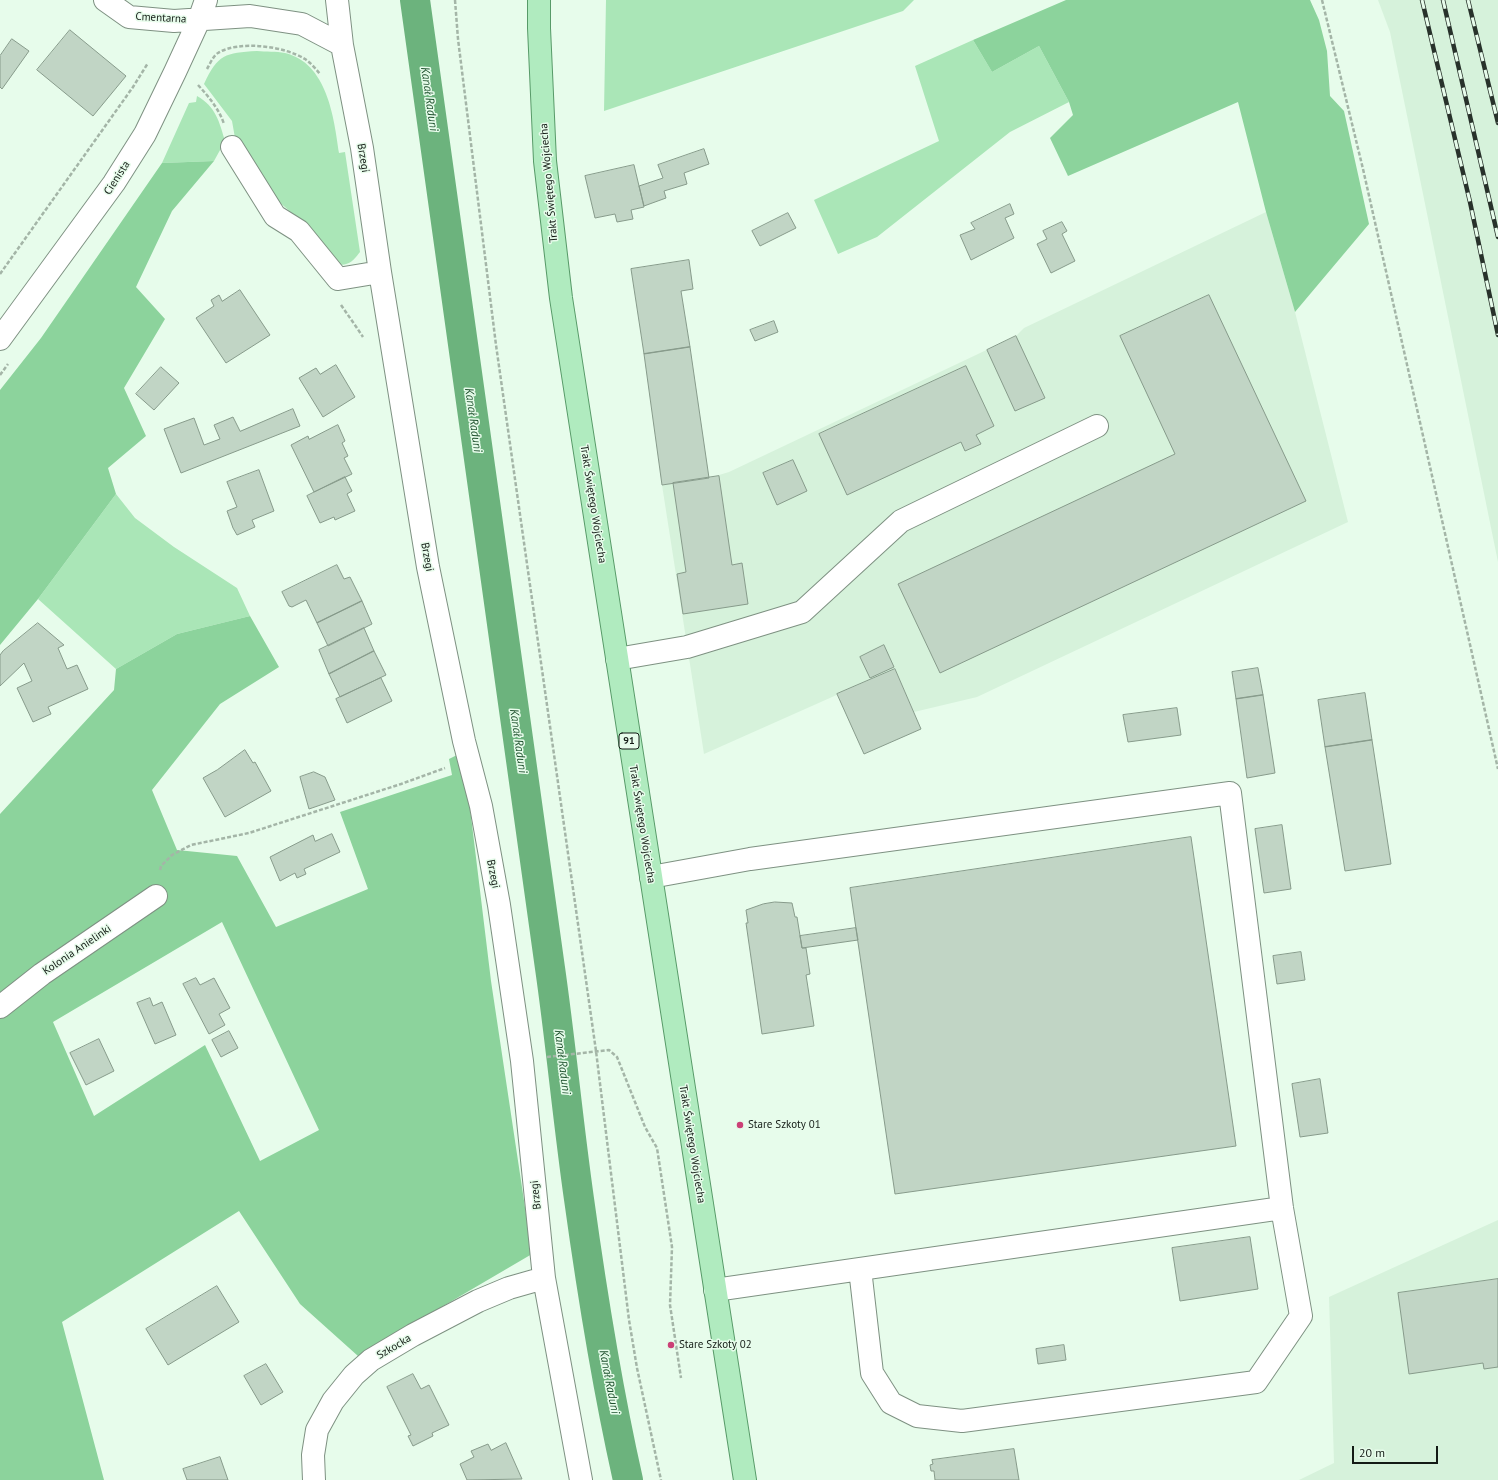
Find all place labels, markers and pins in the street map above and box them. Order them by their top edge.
place label: Stare Szkoty 01 [748,1118,821,1132]
marker: Stare Szkoty 01 [735,1120,745,1130]
place label: Stare Szkoty 02 [679,1338,752,1352]
marker: Stare Szkoty 02 [666,1340,676,1350]

